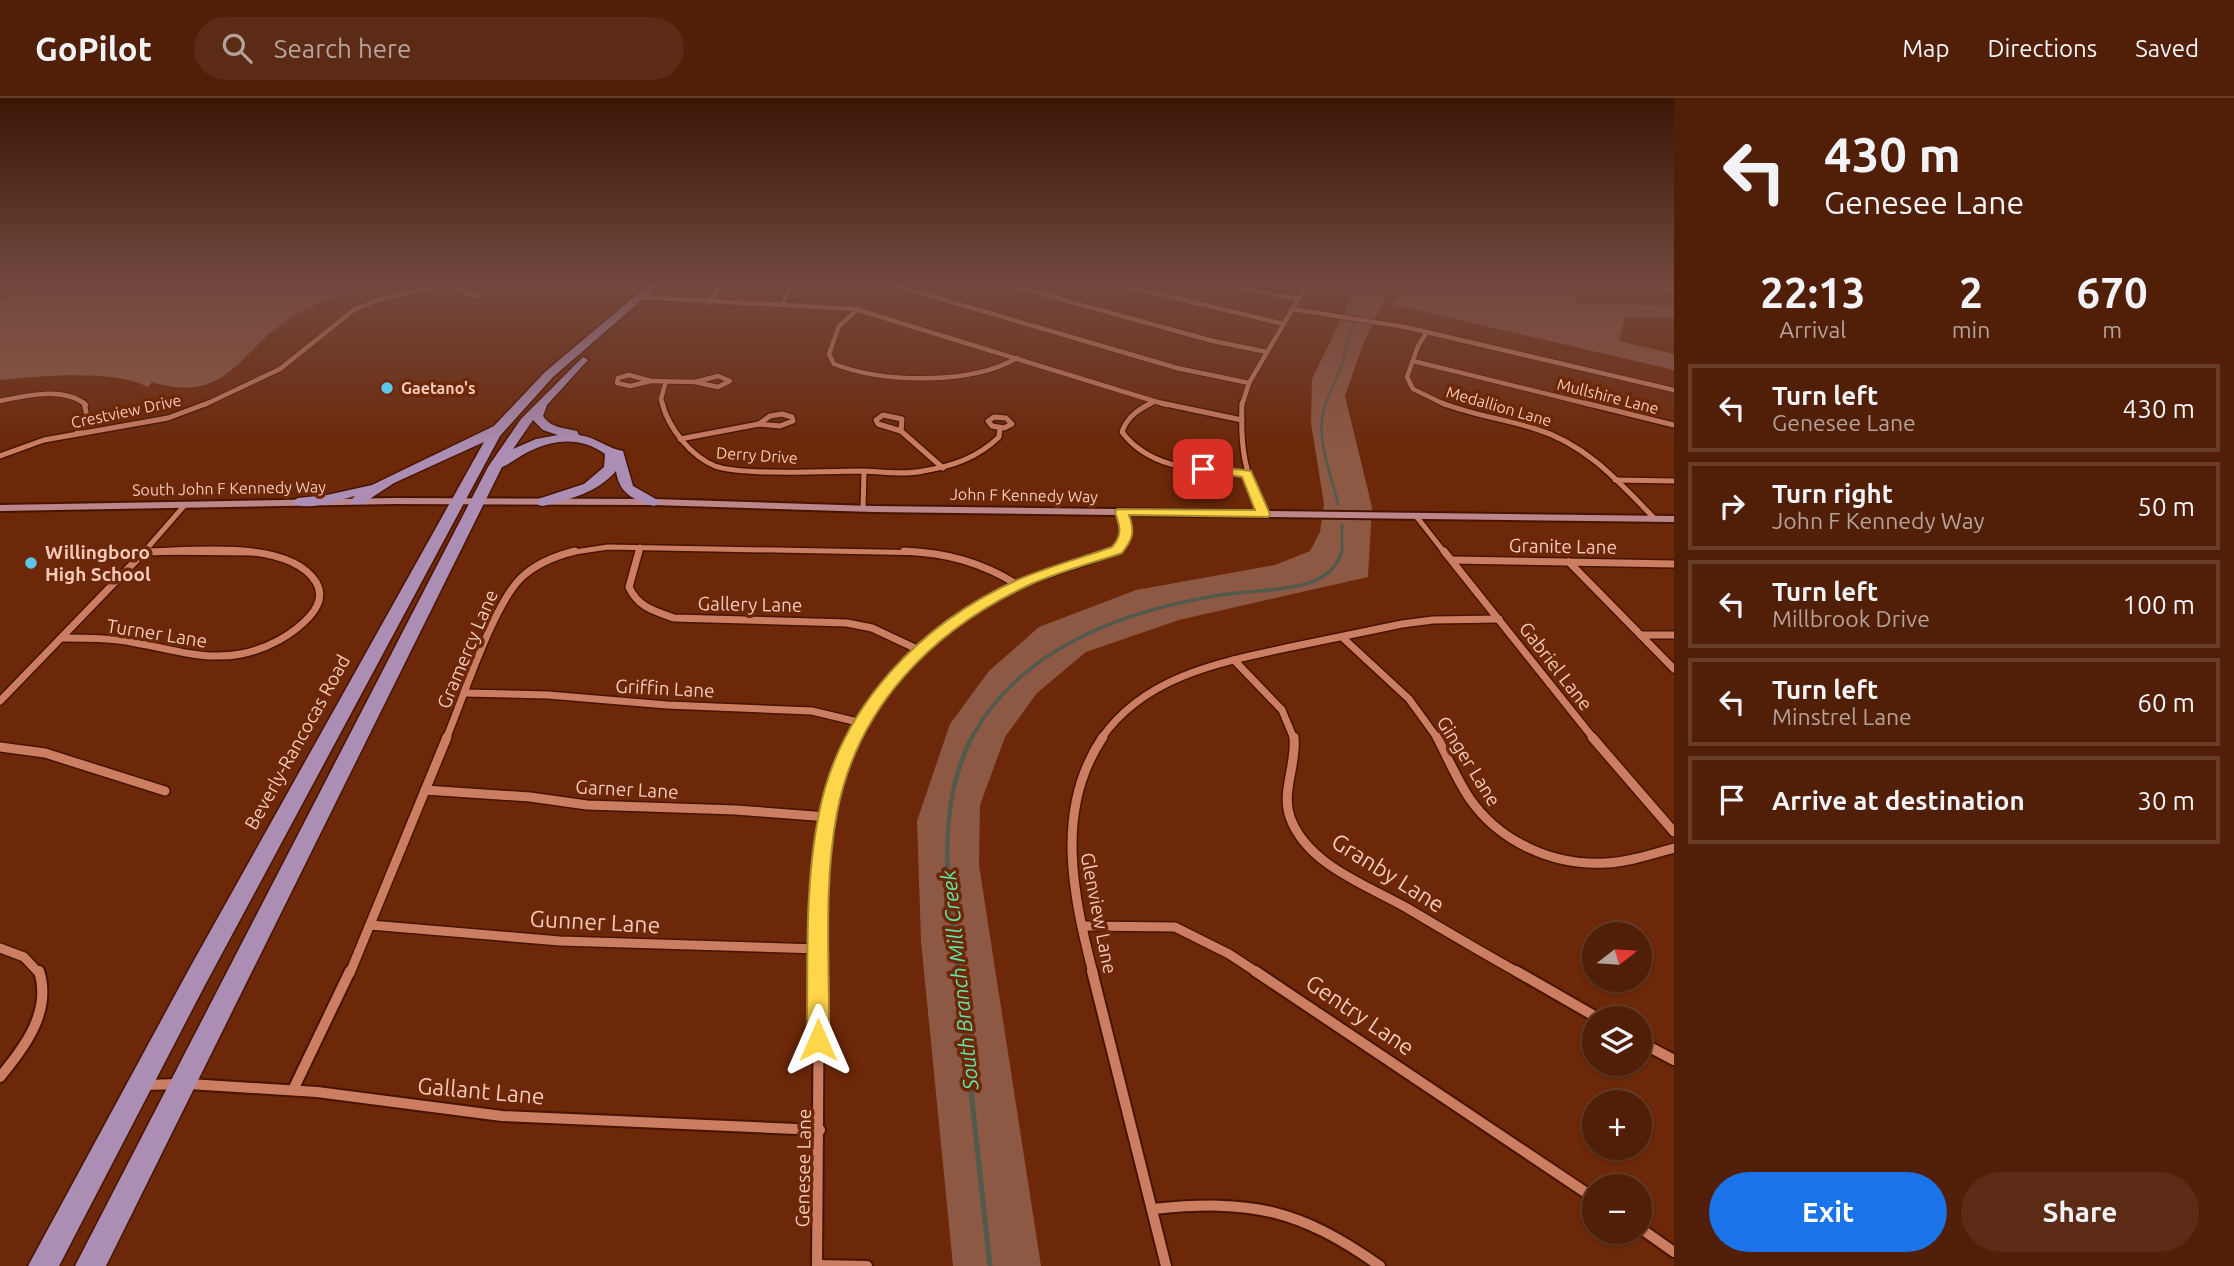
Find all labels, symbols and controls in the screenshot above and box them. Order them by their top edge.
search box [194,17,684,80]
icon: search [218,29,256,67]
text: GoPilot [35,30,152,67]
text: Search here [274,34,411,63]
text: Map [1902,35,1949,62]
text: Directions [1987,35,2097,62]
text: Saved [2135,35,2199,62]
icon: left [1709,126,1800,217]
text: 430 m [1824,126,1961,181]
text: Genesee Lane [1824,184,2024,220]
text: 22:13 [1760,269,1865,316]
text: 2 [1959,269,1983,316]
text: 670 [2077,269,2148,316]
text: Arrival [1779,317,1846,342]
text: min [1952,317,1990,342]
text: m [2102,317,2122,342]
street label: Mullshire Lane [1555,375,1661,417]
place label: Gaetano's [401,379,476,397]
marker: Gaetano's [379,380,395,396]
text: Turn left [1772,381,1878,410]
street label: Medallion Lane [1444,382,1554,430]
icon: left [1713,389,1751,427]
street label: Crestview Drive [69,391,183,431]
text: 430 m [2123,394,2195,423]
text: Genesee Lane [1772,410,1916,435]
pin [1173,439,1233,499]
street label: Derry Drive [716,443,798,467]
icon: arrive [1184,450,1222,488]
street label: South John F Kennedy Way [132,477,326,499]
text: Turn right [1772,479,1893,508]
street label: John F Kennedy Way [950,485,1098,505]
icon: right [1713,487,1751,525]
text: 50 m [2137,492,2195,521]
text: John F Kennedy Way [1772,508,1985,533]
street label: Granite Lane [1509,534,1617,558]
place label: Willingboro High School [45,541,151,585]
marker: Willingboro High School [23,555,39,571]
text: Turn left [1772,577,1878,606]
icon: left [1713,585,1751,623]
street label: Gramercy Lane [432,586,502,712]
text: 100 m [2123,590,2195,619]
street label: Gallery Lane [697,592,803,616]
text: Millbrook Drive [1772,606,1930,631]
street label: Turner Lane [105,614,209,652]
street label: Gabriel Lane [1515,617,1597,715]
street label: Beverly-Rancocas Road [240,651,354,833]
street label: Griffin Lane [615,674,715,702]
text: Turn left [1772,675,1878,704]
icon: left [1713,683,1751,721]
text: 60 m [2137,688,2195,717]
text: Minstrel Lane [1772,704,1912,729]
street label: Ginger Lane [1433,712,1505,810]
street label: Garner Lane [575,775,679,803]
icon: arrive [1713,781,1751,819]
text: Arrive at destination [1772,786,2025,815]
text: 30 m [2137,786,2195,815]
street label: Granby Lane [1327,828,1449,917]
street label: Glenview Lane [1076,850,1122,976]
water label: South Branch Mill Creek [935,869,983,1092]
street label: Gunner Lane [529,906,661,937]
north arrow [1582,922,1652,992]
map controls [1582,922,1652,1244]
street label: Gentry Lane [1301,969,1419,1060]
position arrow [781,1003,855,1077]
button: layers [1582,1006,1652,1076]
street label: Gallant Lane [416,1072,546,1109]
button: + [1582,1090,1652,1160]
street label: Genesee Lane [791,1108,815,1228]
button: Exit [1709,1172,1947,1252]
button: Share [1961,1172,2199,1252]
button: − [1582,1174,1652,1244]

